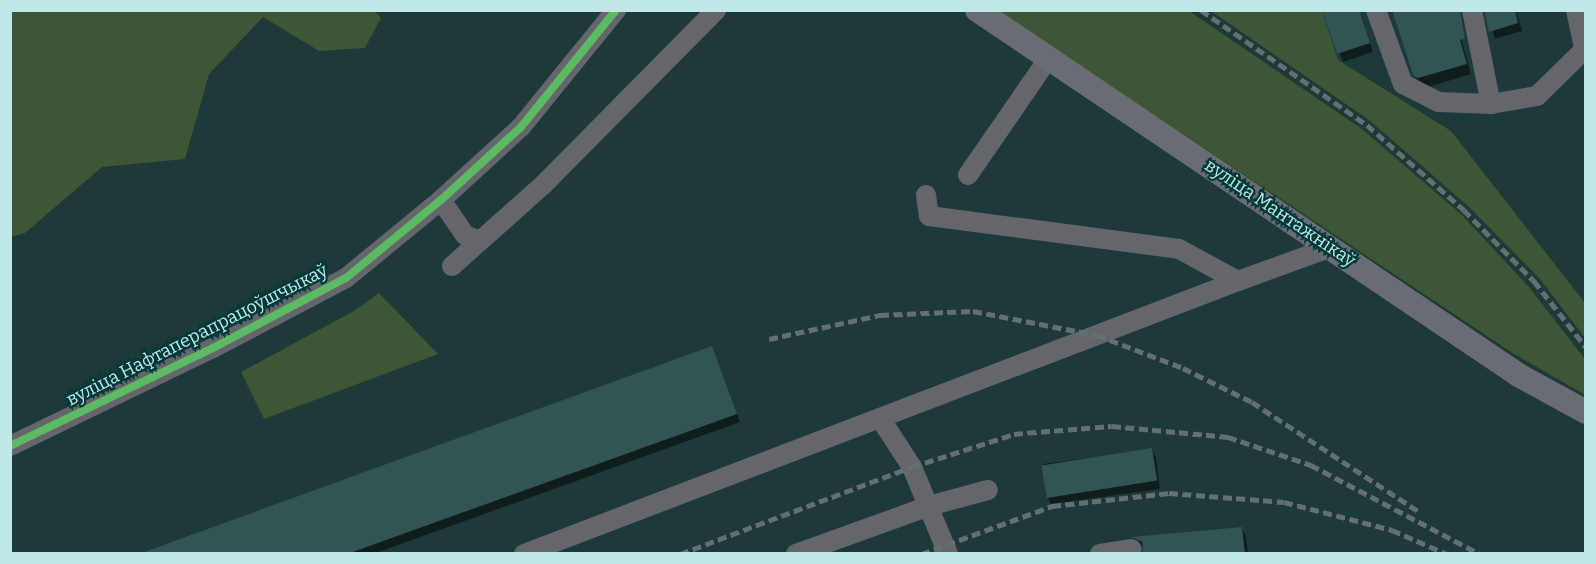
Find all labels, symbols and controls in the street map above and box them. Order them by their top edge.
street label: вуліца Мантажнікаў [1201,155,1359,271]
street label: вуліца Нафтаперапрацоўшчыкаў [63,259,331,411]

